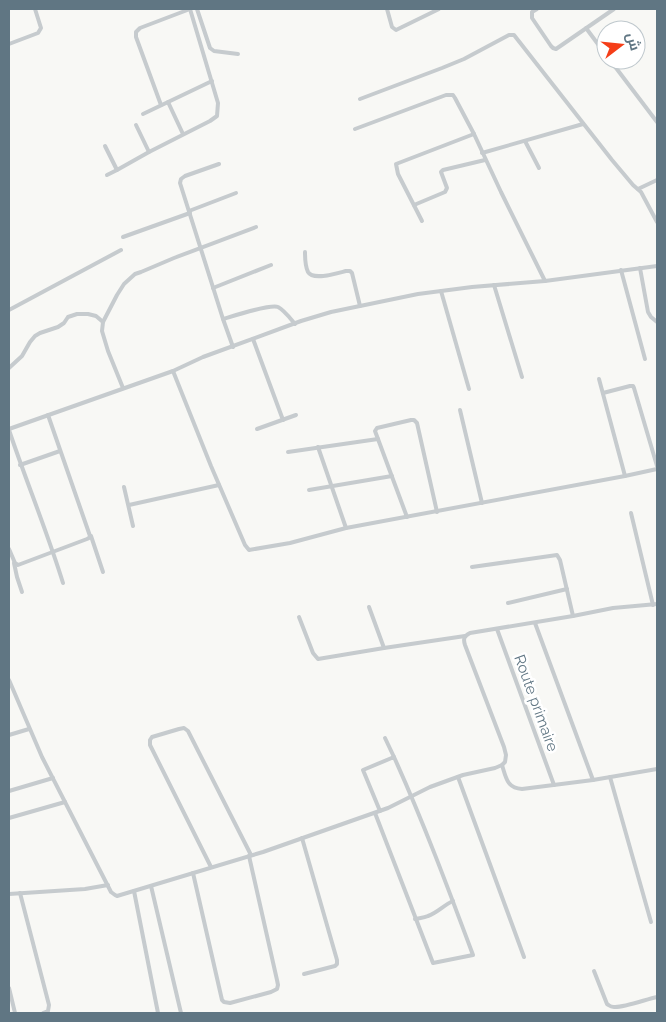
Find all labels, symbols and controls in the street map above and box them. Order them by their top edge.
north arrow [596,20,646,70]
text: ش [622,31,644,53]
street label: Route primaire [510,652,562,754]

